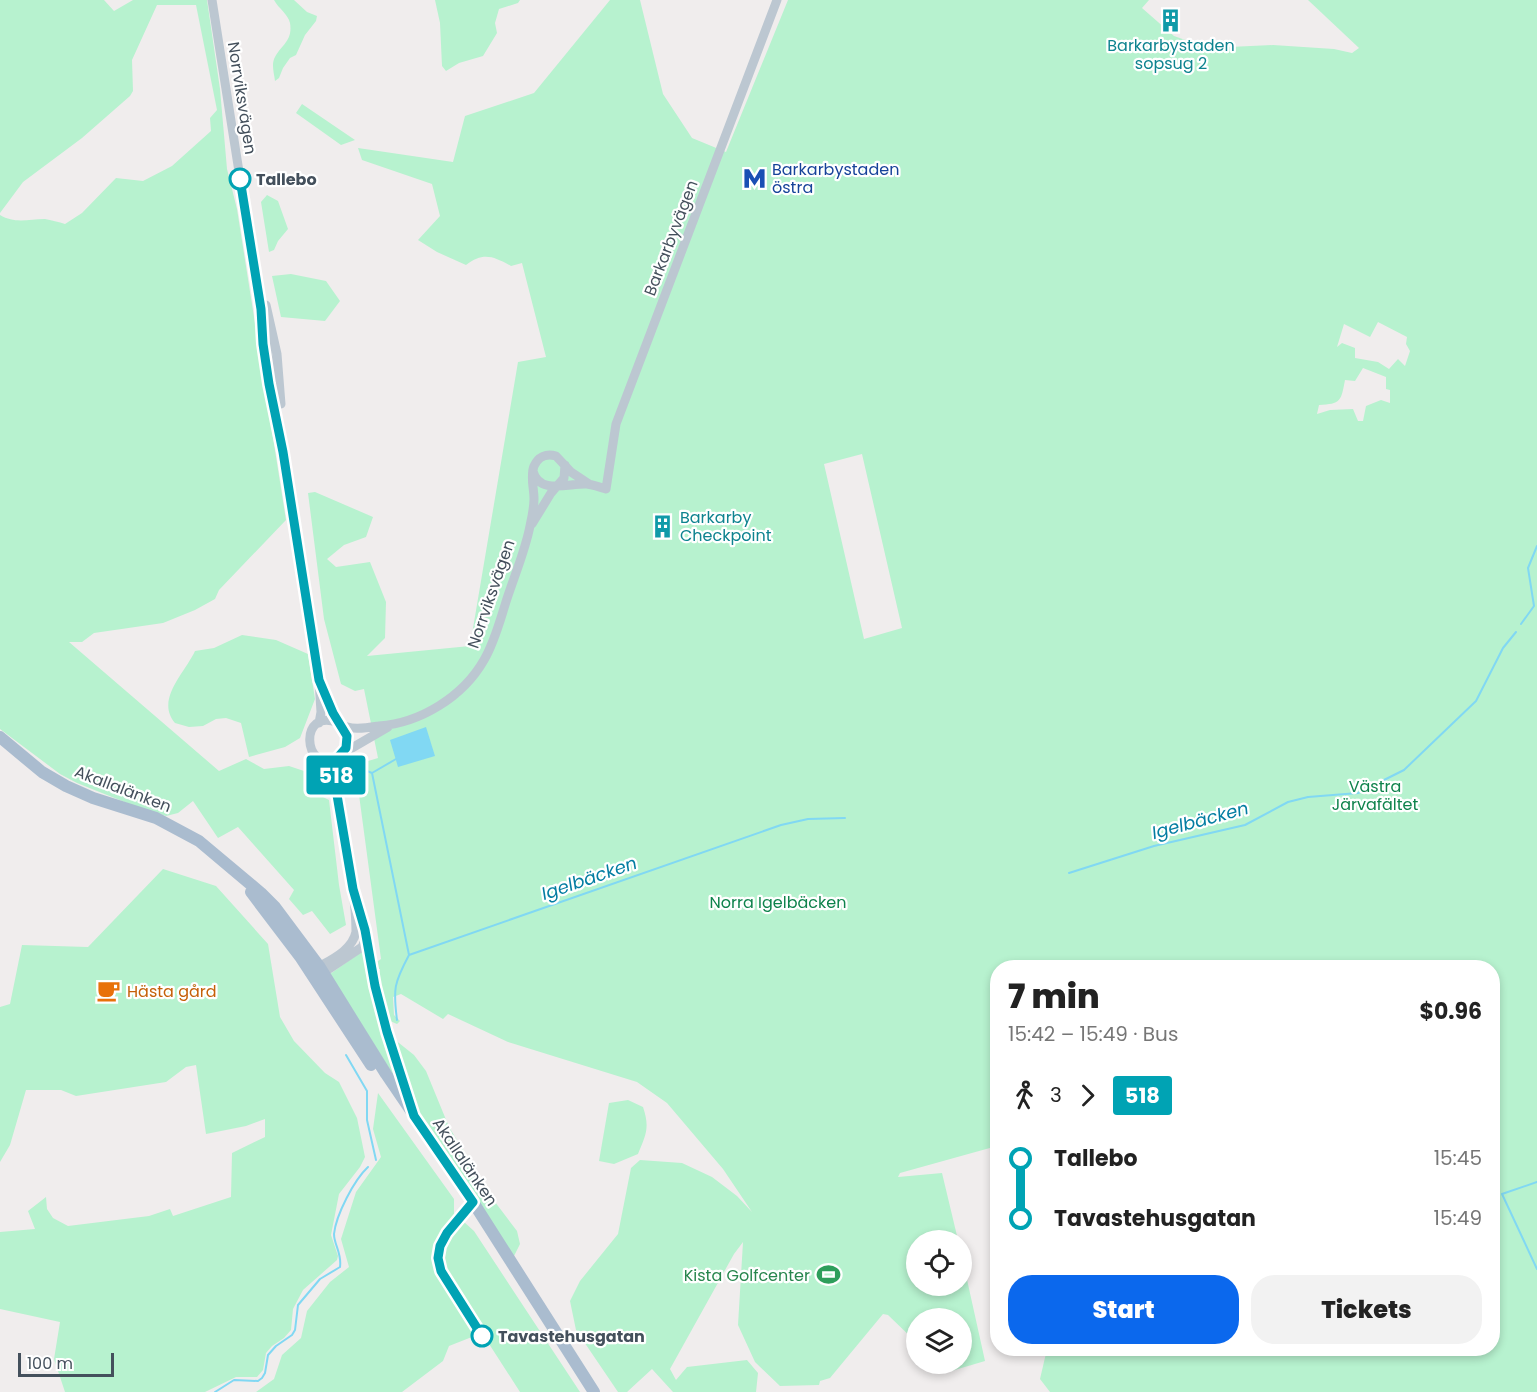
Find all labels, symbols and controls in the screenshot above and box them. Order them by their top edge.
building icon: Barkarbystaden sopsug 2 [1158,7,1184,33]
place label: Barkarbystaden sopsug 2 [1107,34,1235,75]
street label: Norrviksvägen [222,40,262,156]
place label: Barkarbystaden östra [772,158,899,199]
metro station icon: Barkarbystaden östra [741,165,767,191]
marker: Tallebo [229,168,251,190]
place label: Tallebo [256,168,317,191]
street label: Barkarbyvägen [638,177,704,299]
place label: Barkarby Checkpoint [680,506,772,547]
building icon: Barkarby Checkpoint [649,513,675,539]
street label: Norrviksvägen [462,537,520,651]
line badge: 518 [302,756,370,794]
street label: Akallalänken [71,760,175,818]
text: 518 [318,761,354,790]
park label: Västra Järvafältet [1332,775,1418,816]
water label: Igelbäcken [1149,795,1251,845]
water label: Igelbäcken [538,850,640,906]
park label: Norra Igelbäcken [710,891,846,914]
text: 7 min [1008,973,1100,1020]
cafe icon: Hästa gård [96,978,122,1004]
place label: Hästa gård [127,980,217,1003]
text: $0.96 [1419,996,1482,1027]
text: 15:42 – 15:49 · Bus [1008,1020,1178,1048]
icon: walk [1008,1079,1041,1112]
icon: forward [1071,1079,1104,1112]
text: 3 [1050,1081,1062,1109]
text: 518 [1125,1081,1160,1110]
street label: Akallalänken [427,1113,503,1211]
text: Tallebo [1054,1143,1137,1174]
text: 15:45 [1434,1144,1482,1172]
text: Tavastehusgatan [1054,1203,1256,1234]
text: 15:49 [1434,1204,1482,1232]
map controls [906,1230,972,1374]
button: locate [906,1230,972,1296]
sports icon: Kista Golfcenter [815,1262,841,1288]
place label: Kista Golfcenter [684,1264,810,1287]
button: Start [1008,1275,1239,1344]
button: Tickets [1251,1275,1482,1344]
button: layers [906,1308,972,1374]
marker: Tavastehusgatan [471,1325,493,1347]
place label: Tavastehusgatan [498,1325,645,1348]
scale bar [18,1350,114,1378]
text: 100 m [27,1352,73,1375]

